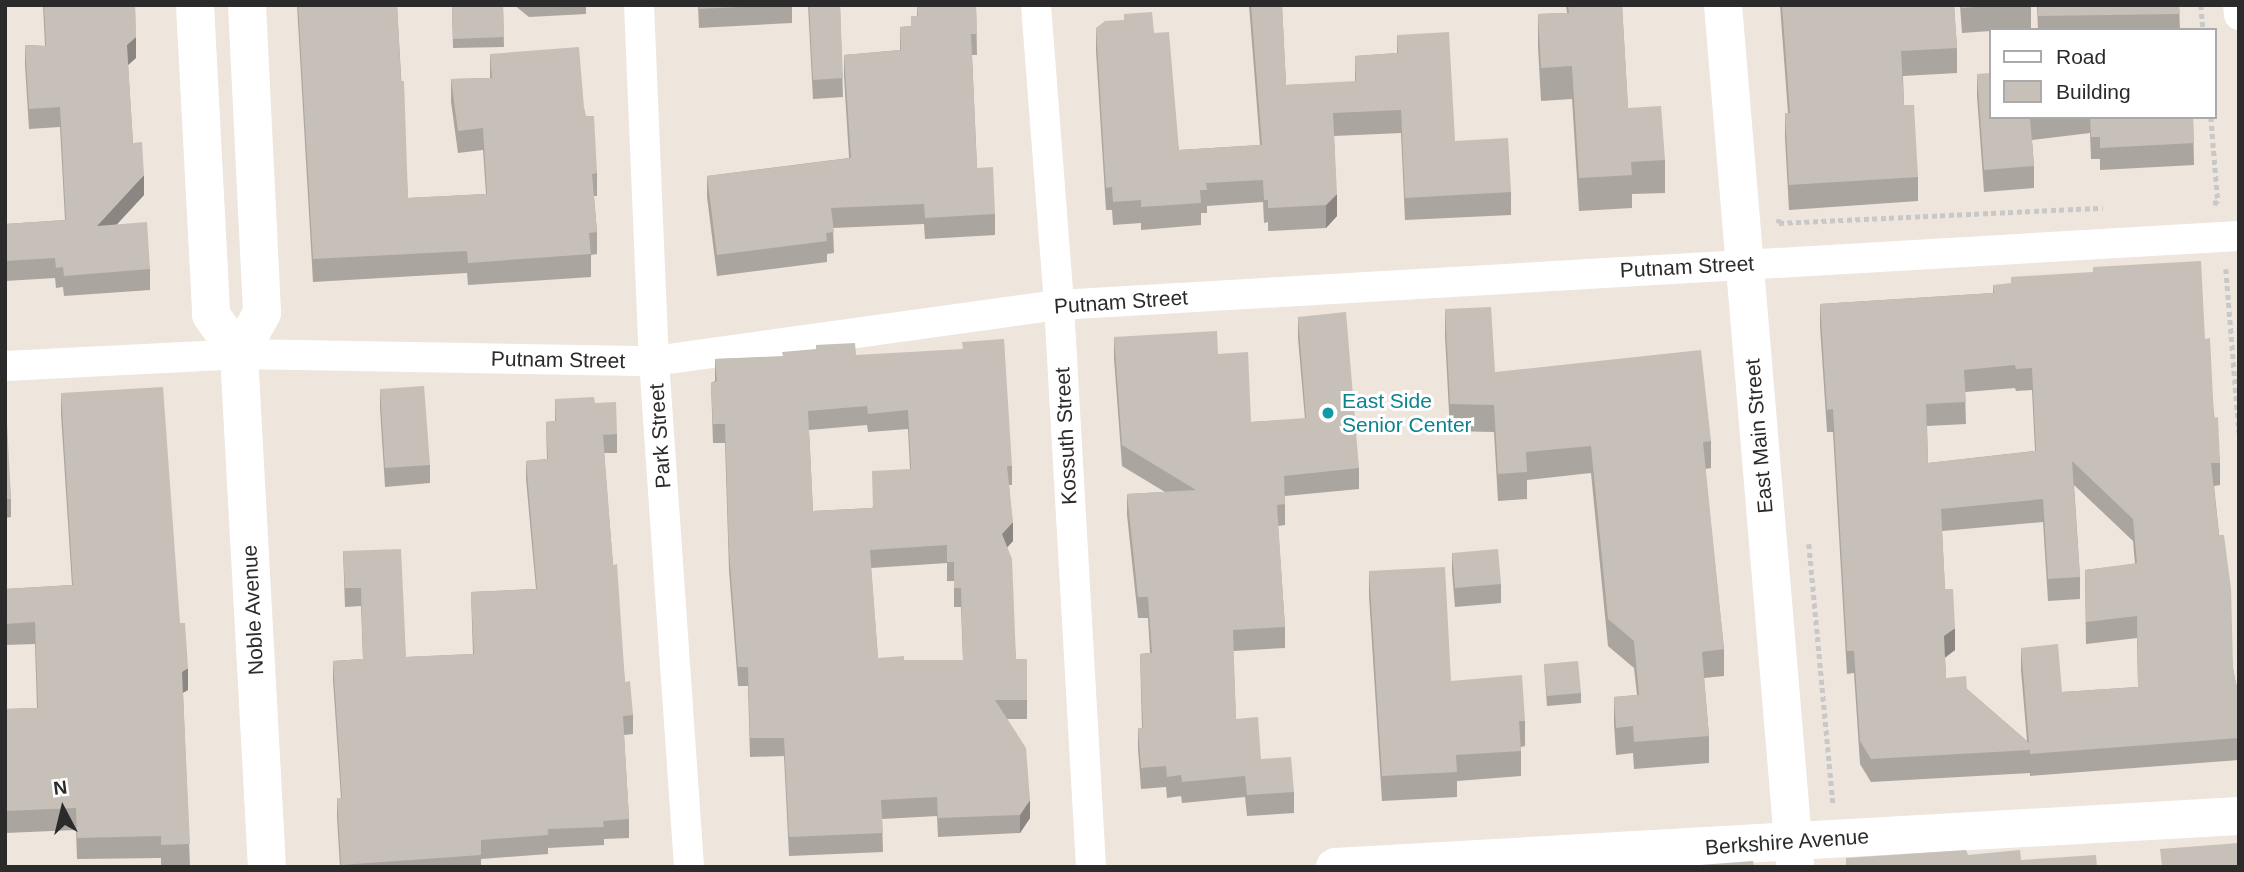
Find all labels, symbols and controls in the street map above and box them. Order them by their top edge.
legend [1988,28,2216,119]
text: Road [2056,45,2106,68]
text: Building [2056,80,2131,103]
street label: Putnam Street [1619,251,1755,283]
street label: Putnam Street [1053,285,1189,319]
street label: Putnam Street [491,346,625,374]
street label: East Main Street [1740,358,1778,514]
street label: Kossuth Street [1050,367,1082,505]
street label: Park Street [644,383,676,489]
place label: East Side Senior Center [1342,388,1472,438]
marker: East Side Senior Center [1320,405,1336,421]
street label: Noble Avenue [237,544,269,676]
north arrow [28,774,98,844]
text: N [52,776,68,799]
street label: Berkshire Avenue [1704,824,1870,860]

